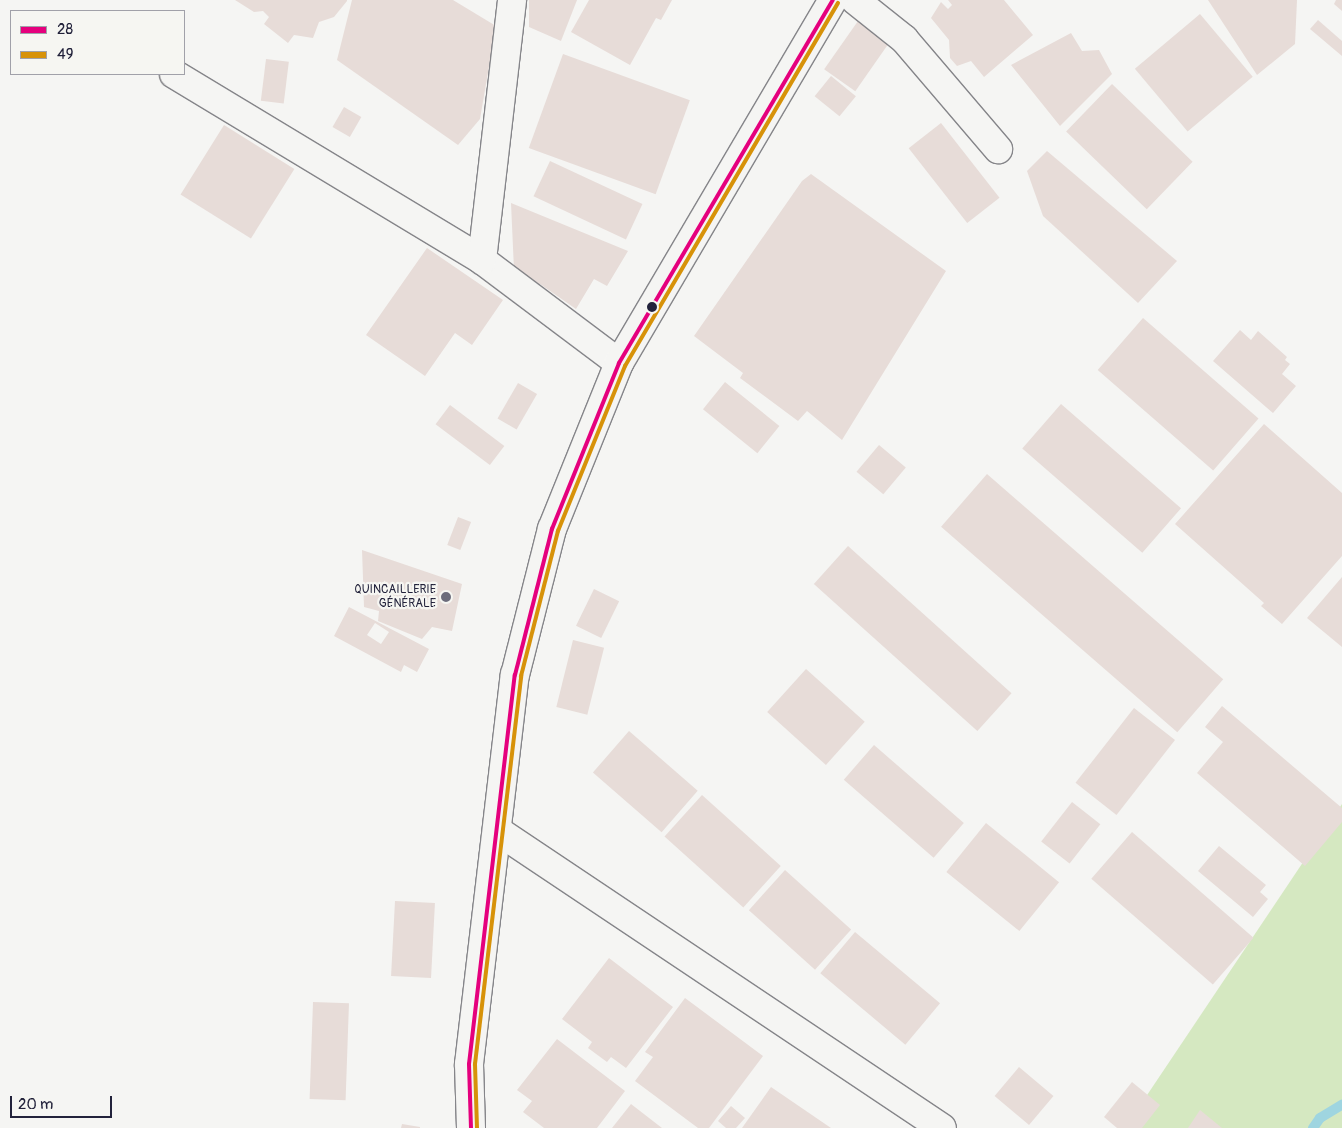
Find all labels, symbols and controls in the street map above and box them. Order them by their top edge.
legend [10,10,185,75]
text: 28 [57,20,73,39]
text: 49 [57,45,73,64]
unlabelled marker [647,302,657,312]
place label: QUINCAILLERIE GÉNÉRALE [354,583,436,611]
marker: QUINCAILLERIE GÉNÉRALE [440,591,452,603]
scale bar [12,1086,115,1118]
text: 20 m [18,1095,53,1114]

